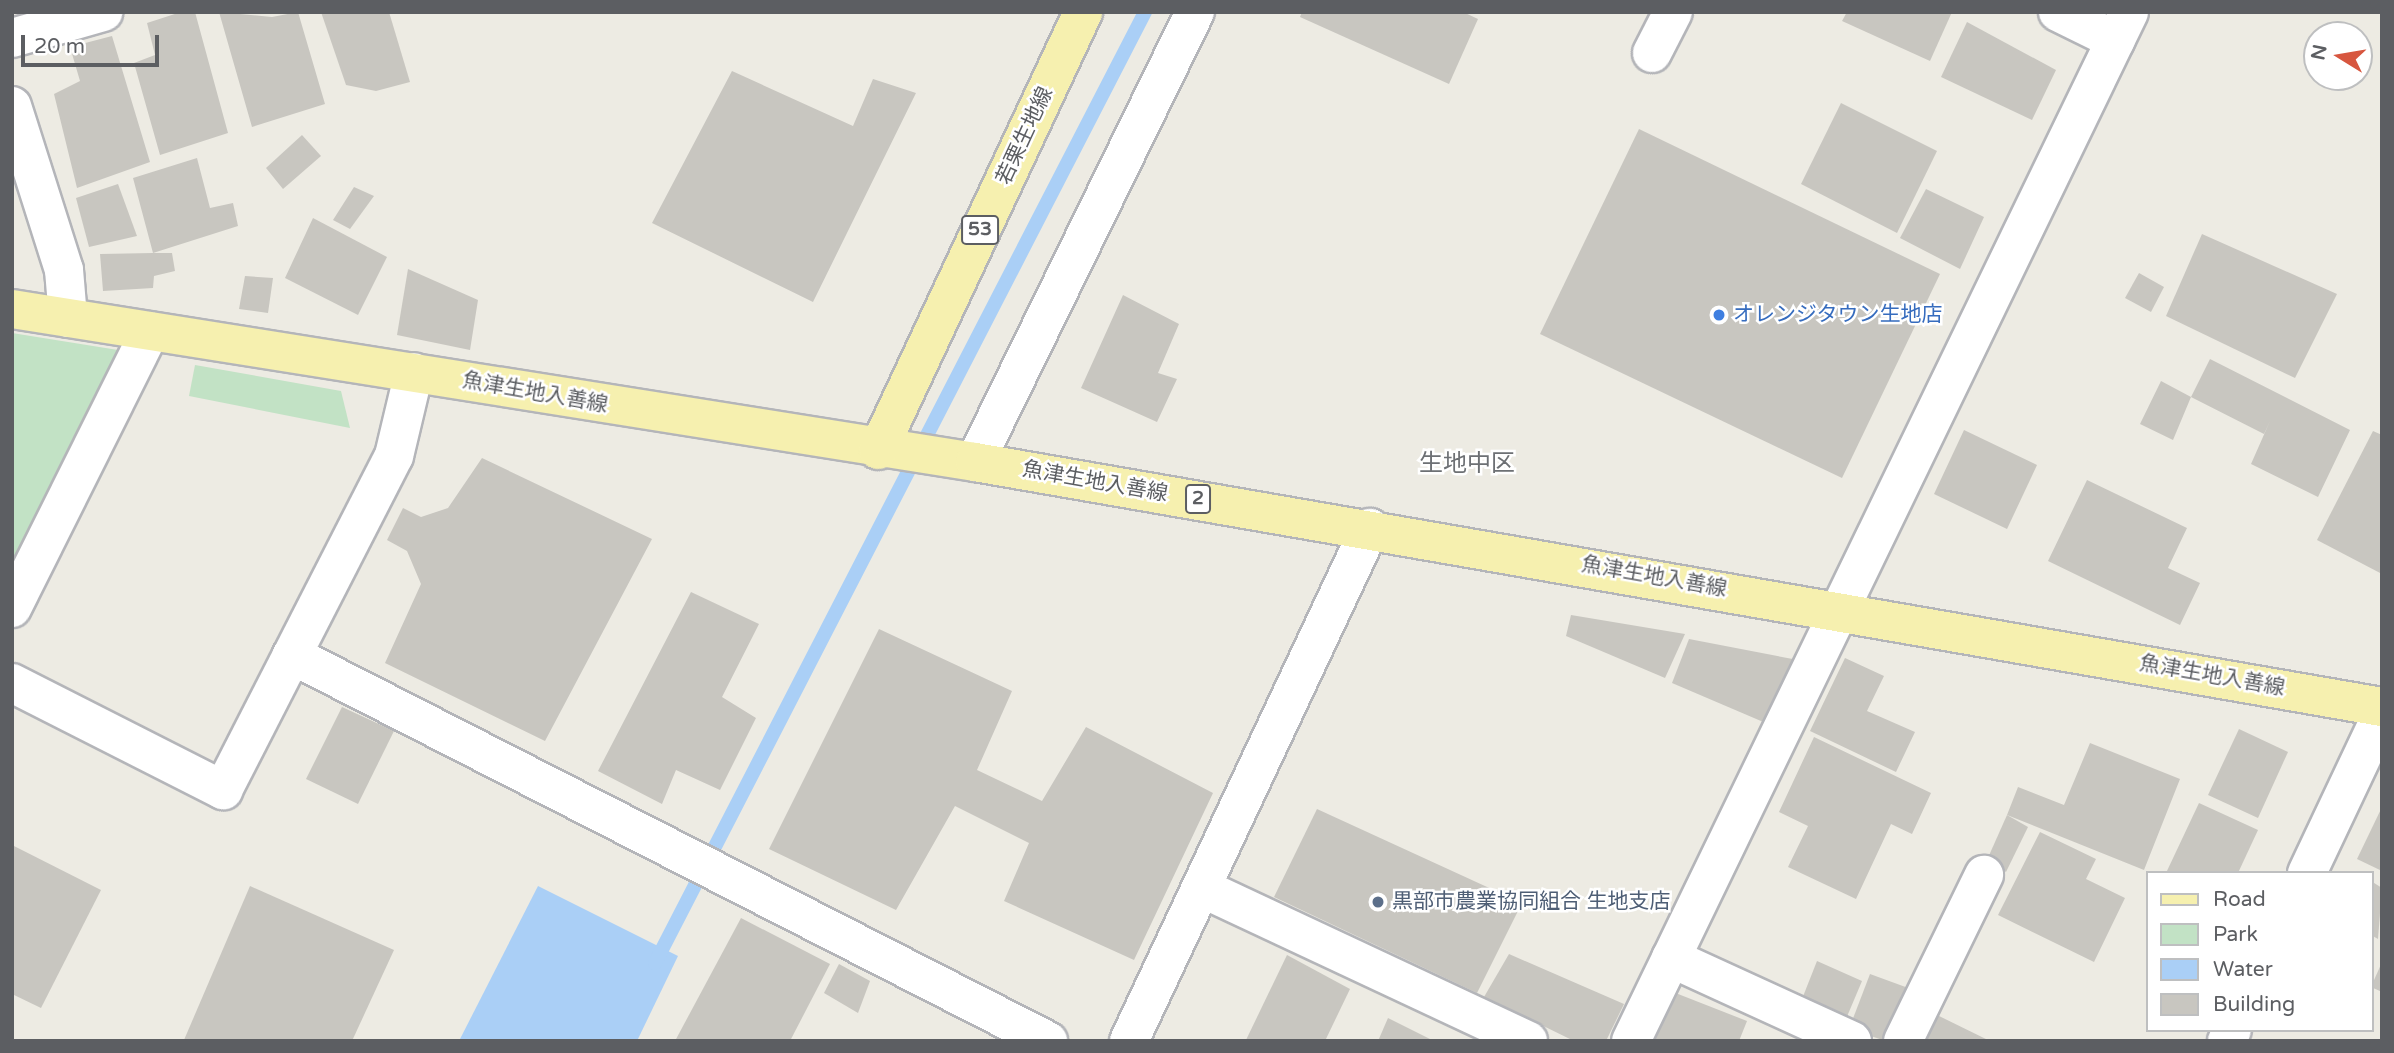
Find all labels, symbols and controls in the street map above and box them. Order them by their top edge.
scale bar [24,21,163,65]
north arrow [2303,21,2373,91]
text: 20 m [34,34,85,59]
text: N [2307,43,2332,62]
street label: 若栗生地線 [991,83,1059,189]
road number: 53 [961,214,999,246]
place label: オレンジタウン生地店 [1733,302,1943,328]
marker: オレンジタウン生地店 [1711,307,1727,323]
street label: 魚津生地入善線 [460,368,610,418]
district label: 生地中区 [1419,450,1515,478]
street label: 魚津生地入善線 [1020,457,1170,507]
road number: 2 [1184,484,1212,514]
street label: 魚津生地入善線 [1579,552,1729,602]
street label: 魚津生地入善線 [2137,651,2287,701]
legend [2146,871,2373,1032]
text: Road [2213,887,2266,912]
place label: 黒部市農業協同組合 生地支店 [1392,889,1670,915]
marker: 黒部市農業協同組合 生地支店 [1370,894,1386,910]
text: Park [2213,922,2258,947]
text: Water [2213,957,2273,982]
text: Building [2213,992,2295,1017]

